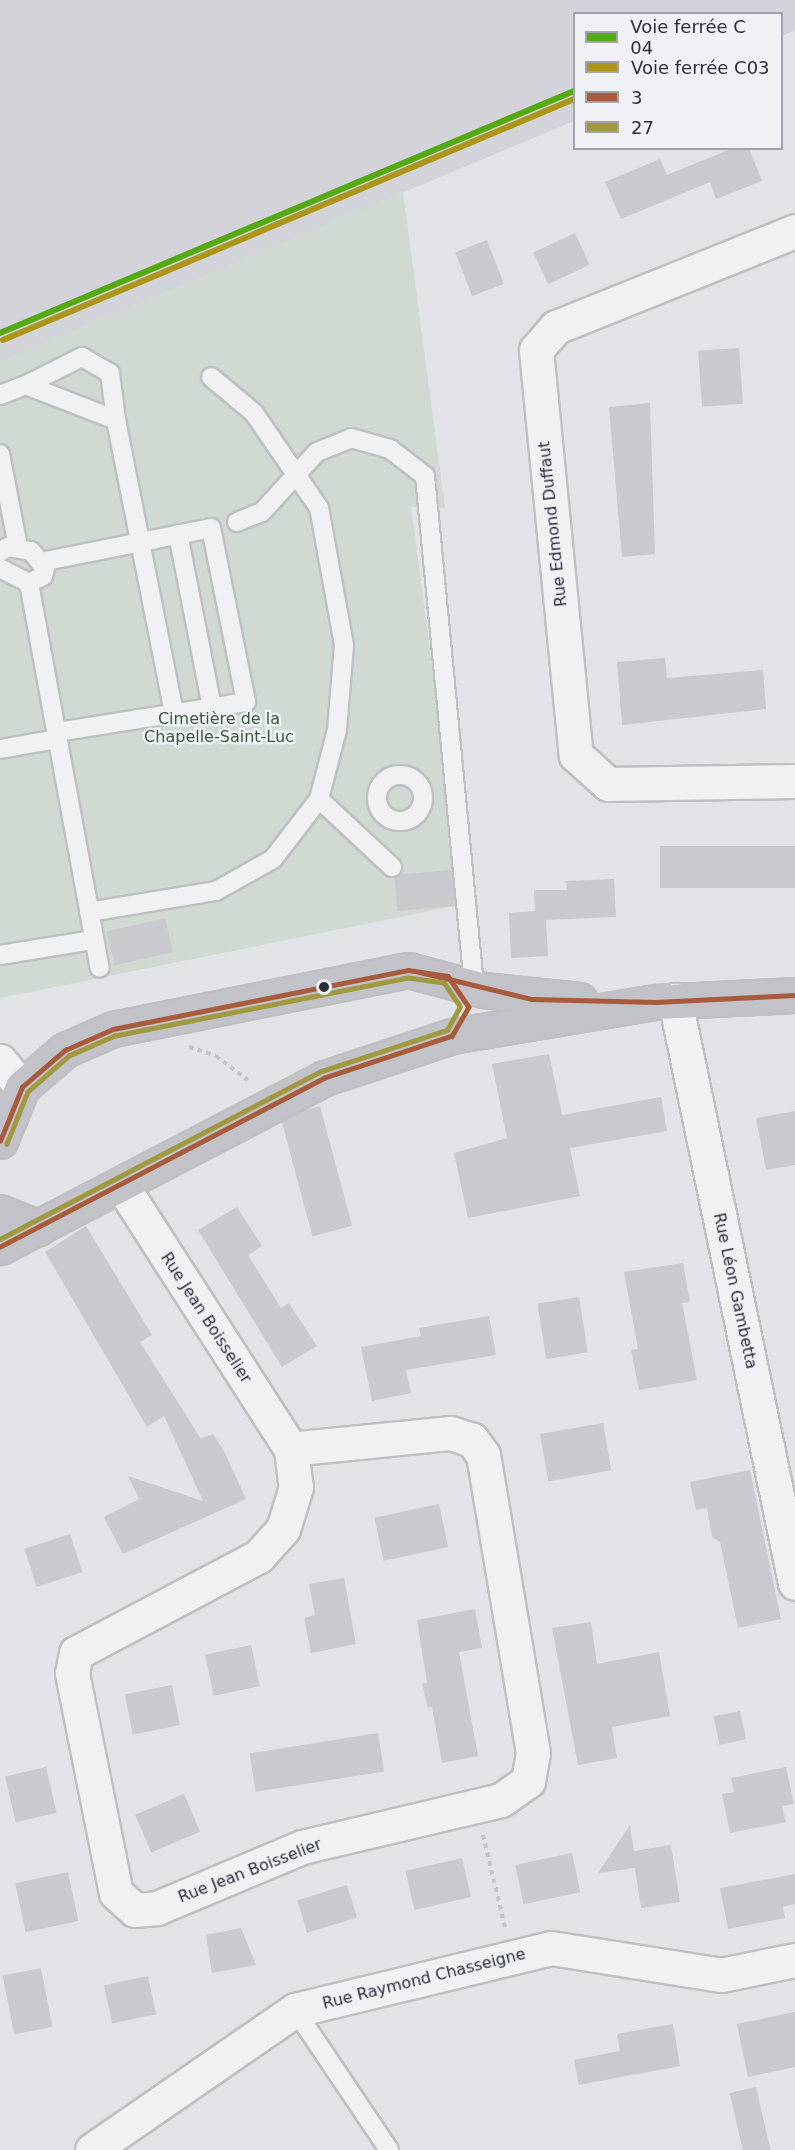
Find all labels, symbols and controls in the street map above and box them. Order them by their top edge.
legend [573,12,783,150]
text: Voie ferrée C 04 [630,16,746,58]
text: Voie ferrée C03 [631,57,770,78]
text: 3 [631,87,642,108]
text: 27 [631,117,654,138]
street label: Rue Edmond Duffaut [535,440,571,608]
park label: Cimetière de la Chapelle-Saint-Luc [144,709,294,747]
unlabelled marker [318,981,330,993]
street label: Rue Léon Gambetta [709,1211,761,1371]
street label: Rue Jean Boisselier [157,1249,255,1387]
street label: Rue Jean Boisselier [176,1835,324,1907]
street label: Rue Raymond Chasseigne [321,1944,527,2014]

